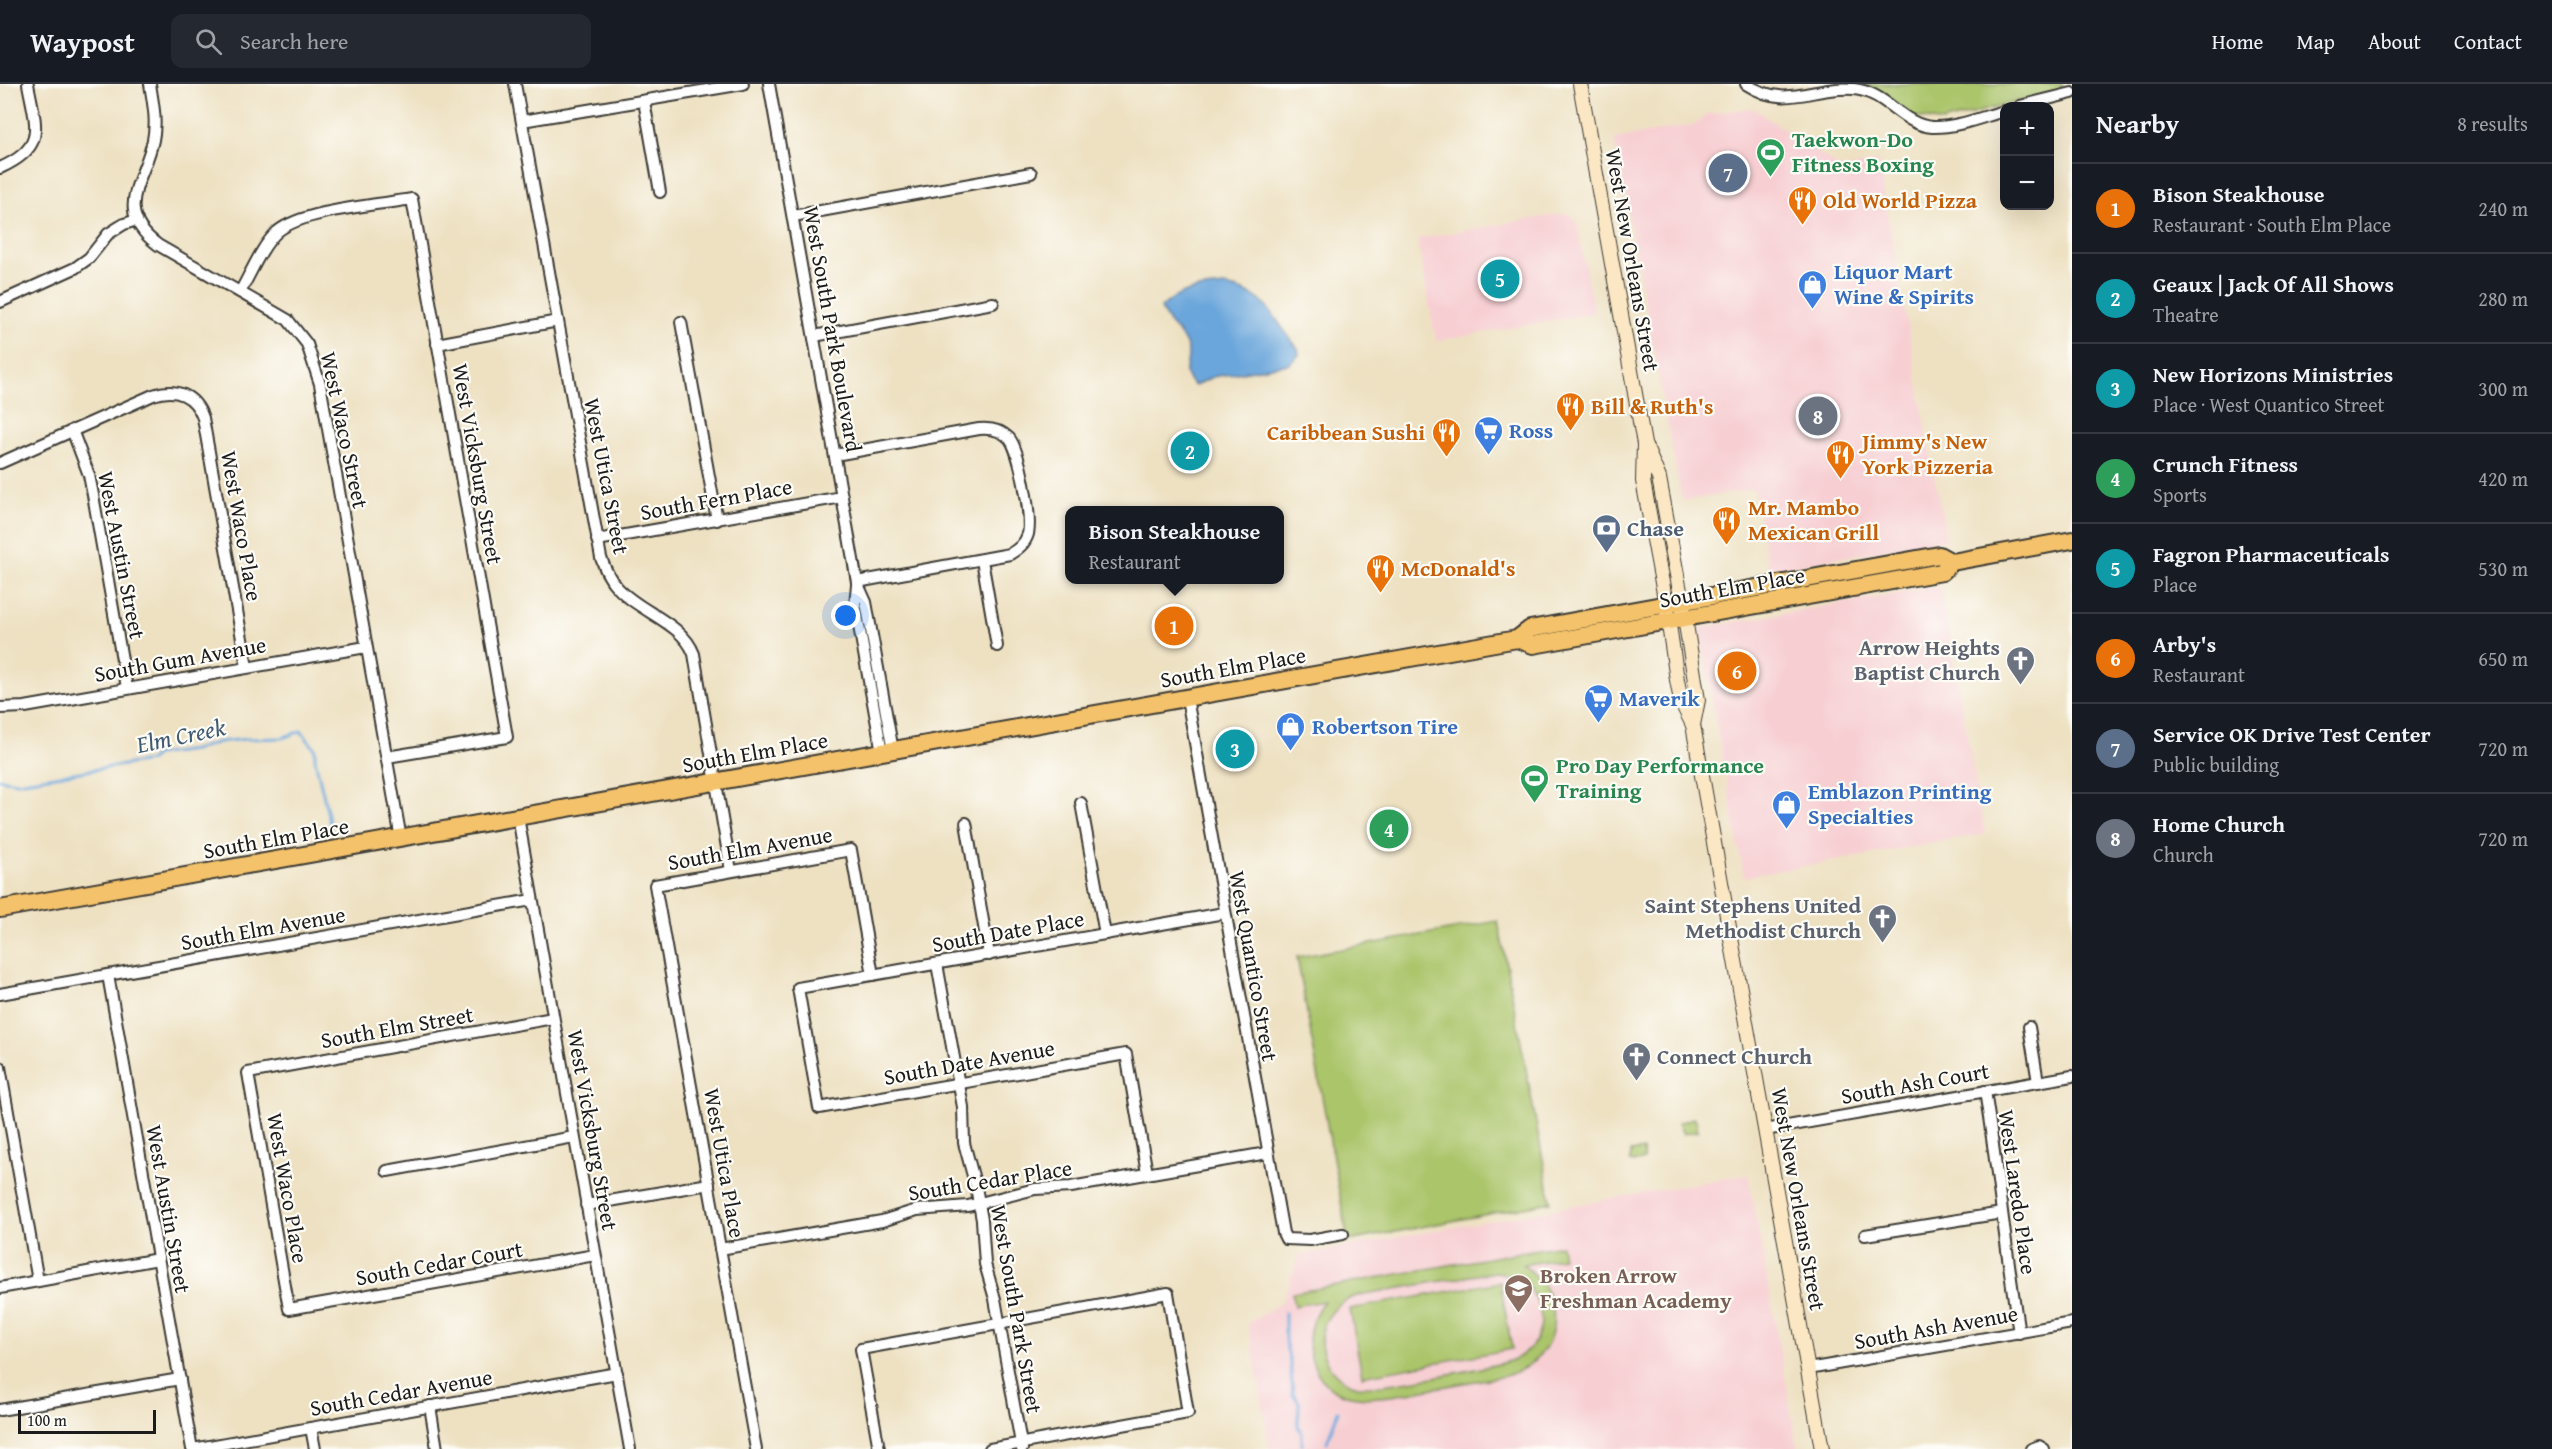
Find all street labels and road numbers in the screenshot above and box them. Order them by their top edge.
street label: West New Orleans Street [1598,146,1668,374]
street label: West South Park Boulevard [796,203,870,455]
street label: West Waco Street [313,349,377,511]
street label: West Vicksburg Street [445,361,511,567]
street label: West Utica Street [576,395,638,557]
street label: West Waco Place [213,448,271,604]
street label: West Austin Street [90,468,154,642]
street label: South Fern Place [637,470,795,528]
street label: South Elm Place [1657,558,1807,616]
street label: South Gum Avenue [91,628,269,690]
street label: South Elm Place [1158,638,1308,696]
street label: South Elm Place [680,723,830,781]
street label: South Elm Place [201,809,351,867]
street label: South Elm Avenue [665,818,835,878]
street label: West Quantico Street [1221,868,1287,1064]
street label: South Elm Avenue [178,898,348,958]
street label: South Date Place [929,902,1087,960]
street label: South Elm Street [318,998,476,1056]
street label: West Vicksburg Street [560,1027,626,1233]
street label: South Date Avenue [881,1031,1057,1093]
street label: South Ash Court [1838,1054,1992,1112]
street label: West New Orleans Street [1764,1085,1834,1313]
street label: West Utica Place [696,1086,754,1240]
street label: West Laredo Place [1991,1108,2045,1276]
street label: West Waco Place [259,1110,317,1266]
street label: West Austin Street [138,1122,200,1296]
street label: South Cedar Place [906,1151,1074,1209]
street label: West South Park Street [983,1202,1051,1416]
street label: South Cedar Court [353,1233,525,1293]
street label: South Ash Avenue [1852,1297,2020,1357]
street label: South Cedar Avenue [307,1360,495,1424]

